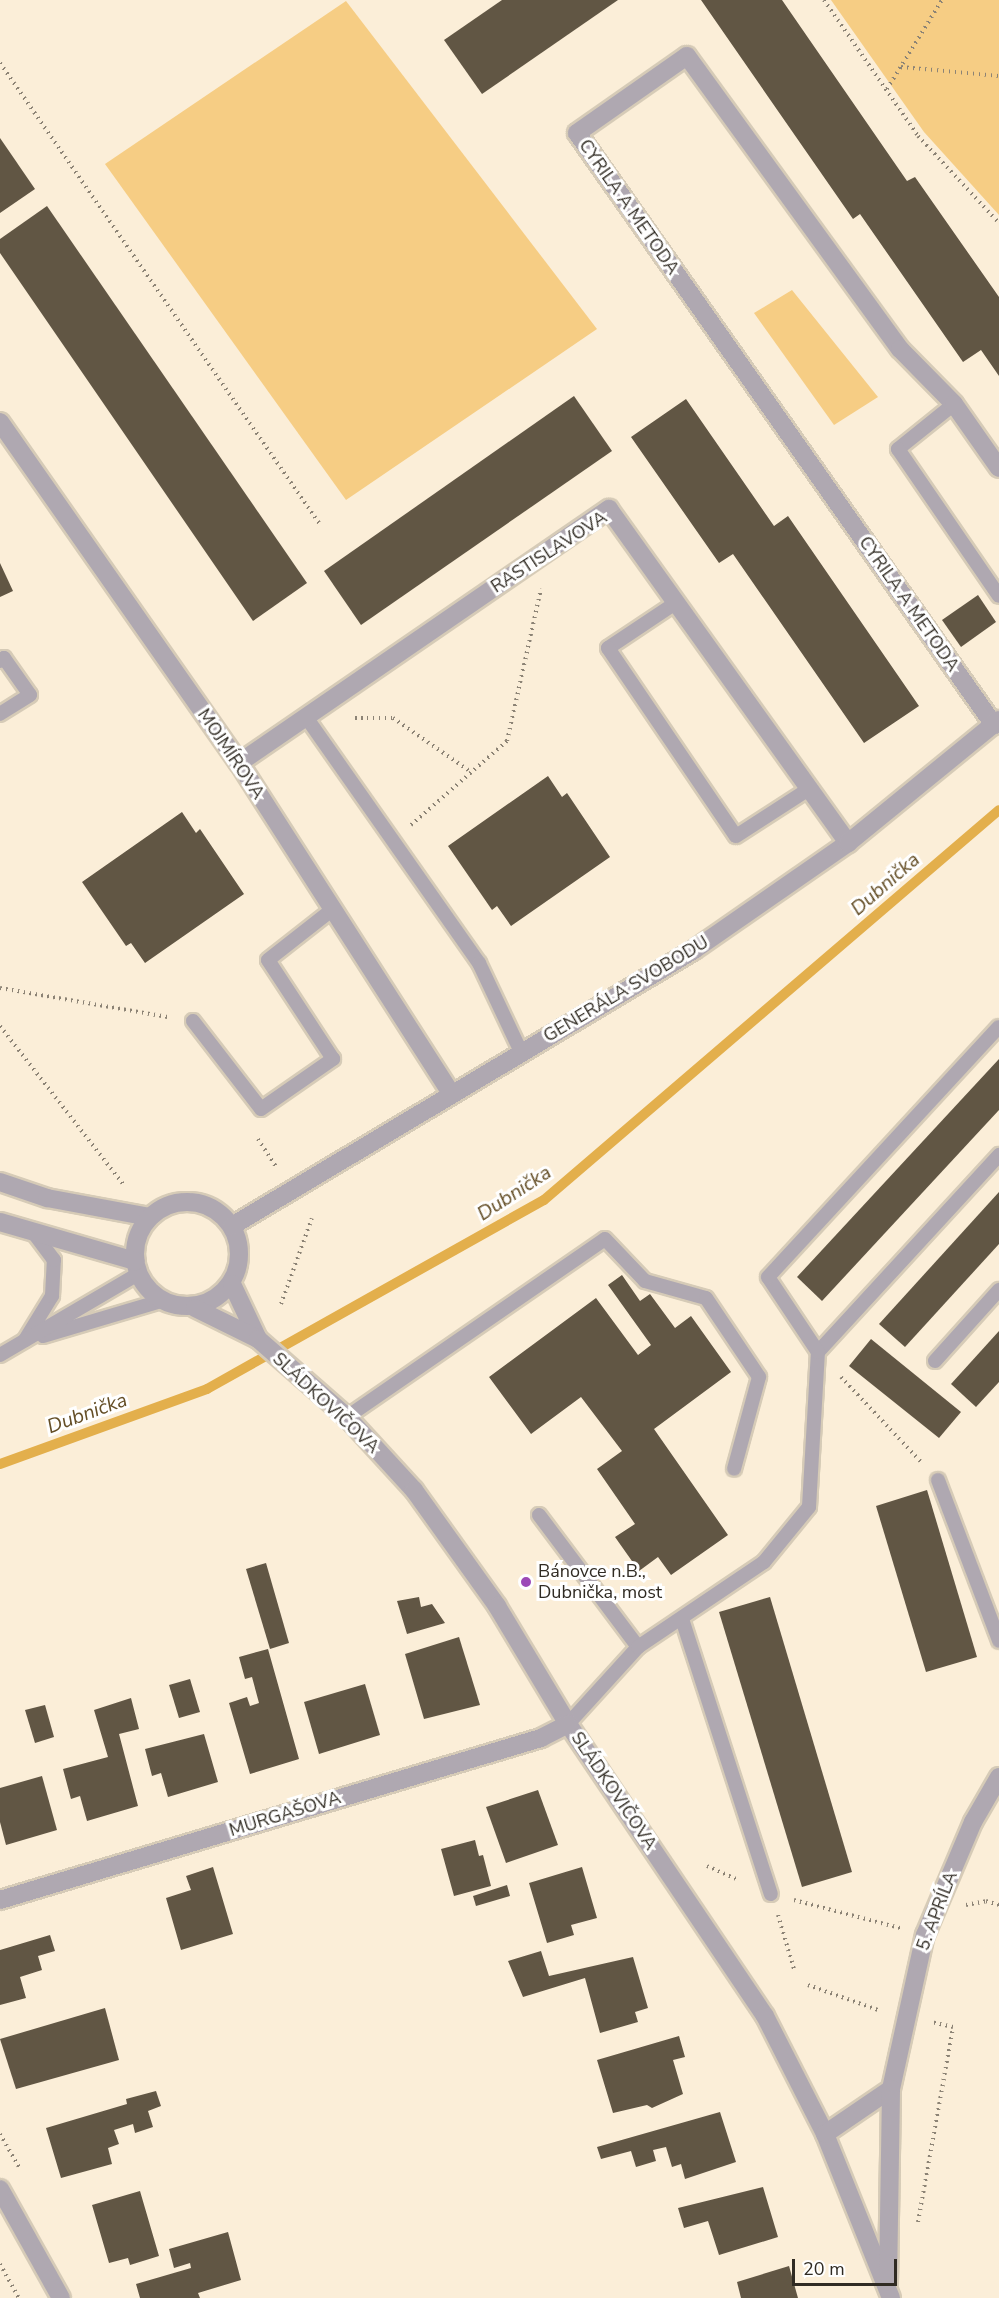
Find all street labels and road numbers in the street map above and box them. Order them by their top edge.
street label: CYRILA A METODA [574,135,684,279]
street label: RASTISLAVOVA [487,506,611,598]
street label: CYRILA A METODA [854,532,964,676]
street label: MOJMÍROVA [193,705,269,803]
street label: GENERÁLA SVOBODU [540,931,712,1047]
street label: SLÁDKOVIČOVA [268,1348,384,1458]
street label: SLÁDKOVIČOVA [566,1728,662,1854]
street label: MURGAŠOVA [227,1787,343,1841]
street label: 5. APRÍLA [912,1868,962,1954]

